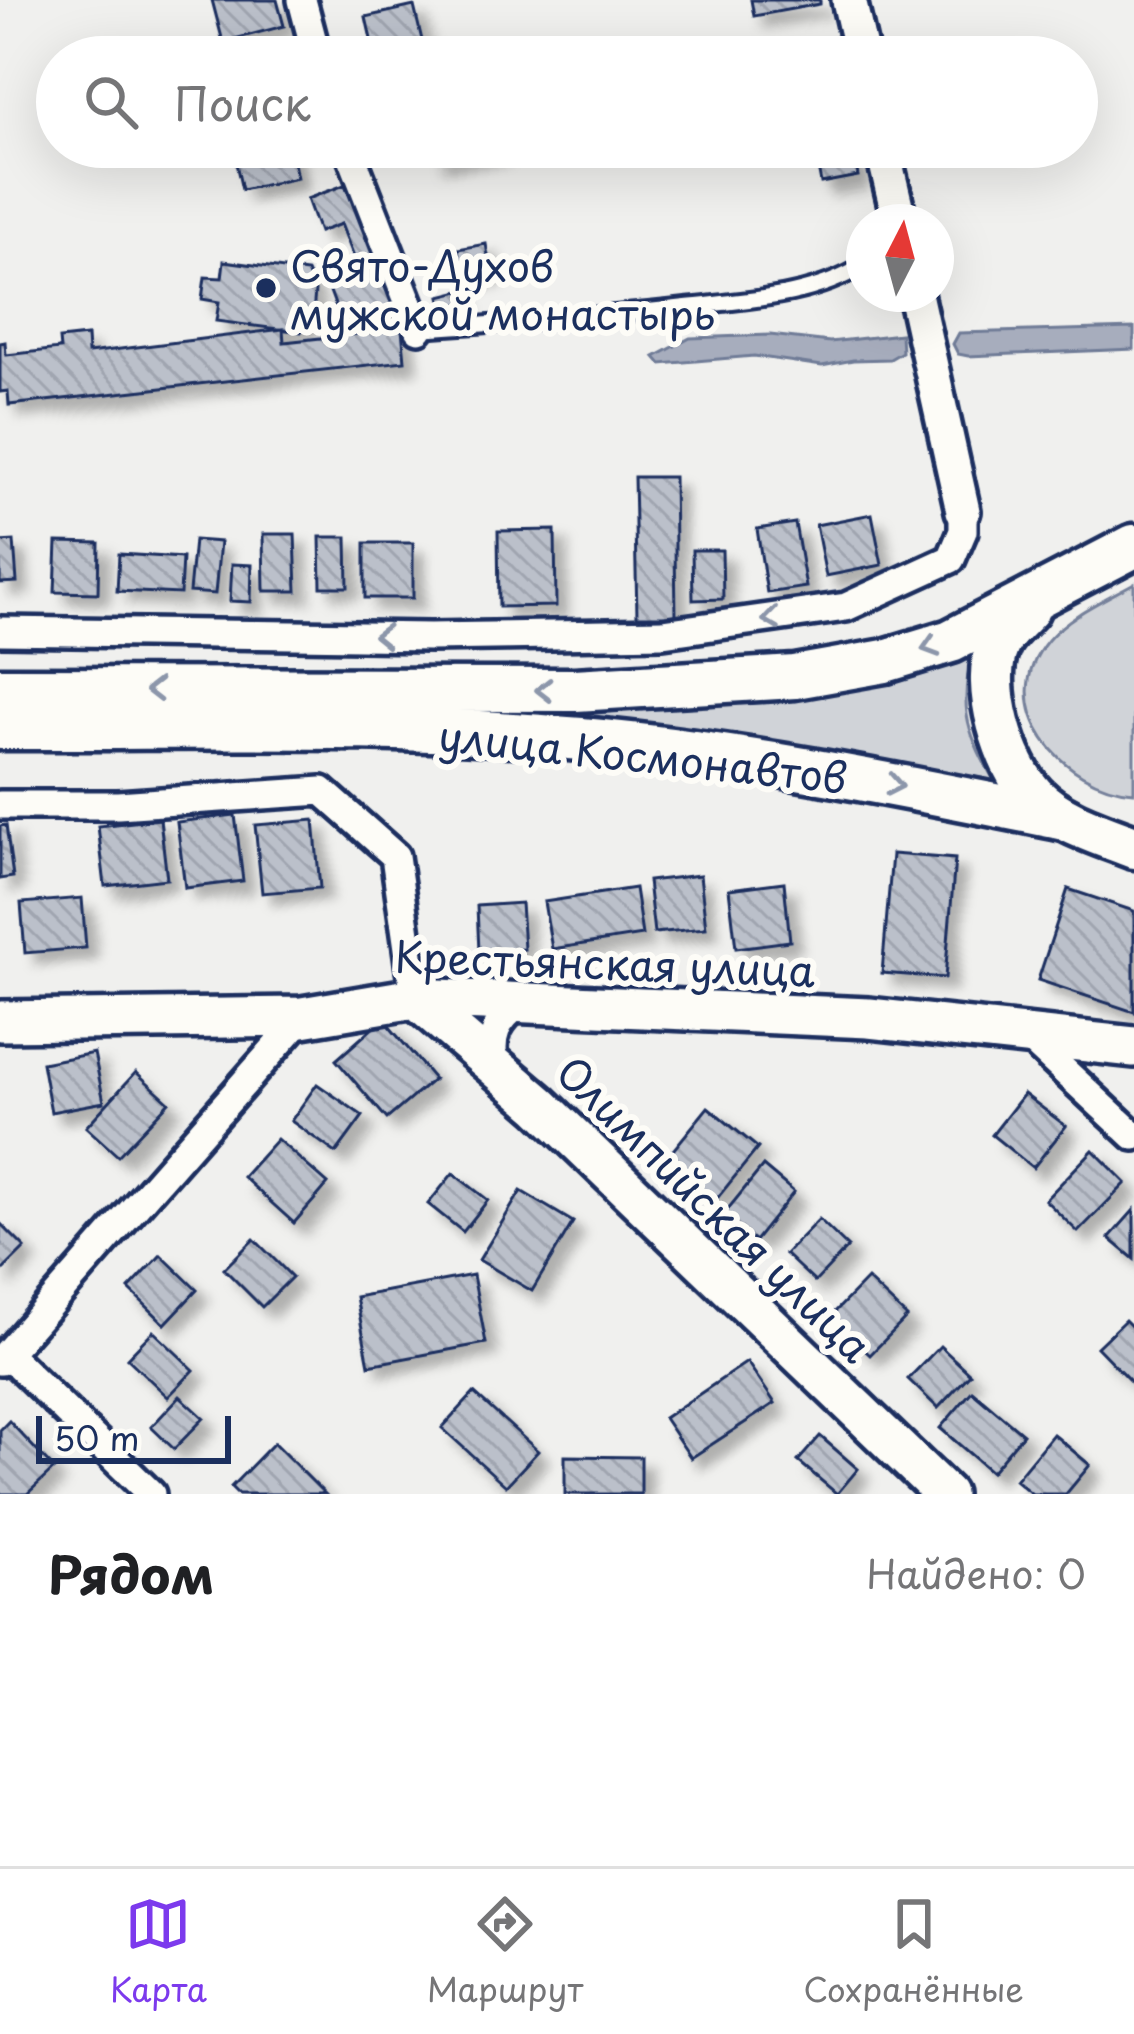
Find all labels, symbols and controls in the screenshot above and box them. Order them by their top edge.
search box [36,36,1098,168]
text: Поиск [174,68,311,136]
icon: search [78,69,144,135]
north arrow [846,204,954,312]
place label: Свято-Духов мужской монастырь [290,233,715,344]
marker: Свято-Духов мужской монастырь [253,275,279,301]
one-way arrow [761,605,781,631]
one-way arrow [372,623,390,649]
one-way arrow [920,633,941,658]
one-way arrow [144,677,162,703]
one-way arrow [534,677,552,703]
street label: улица Космонавтов [435,702,851,808]
one-way arrow [885,771,905,797]
street label: Крестьянская улица [394,923,817,1001]
street label: Олимпийская улица [543,1040,887,1376]
scale bar [36,1410,231,1463]
text: 50 m [54,1412,140,1462]
text: Рядом [48,1534,214,1611]
text: Найдено: 0 [866,1543,1086,1602]
tab: Карта [110,1891,207,2013]
tab: Маршрут [427,1891,583,2013]
tab: Сохранённые [803,1891,1024,2013]

